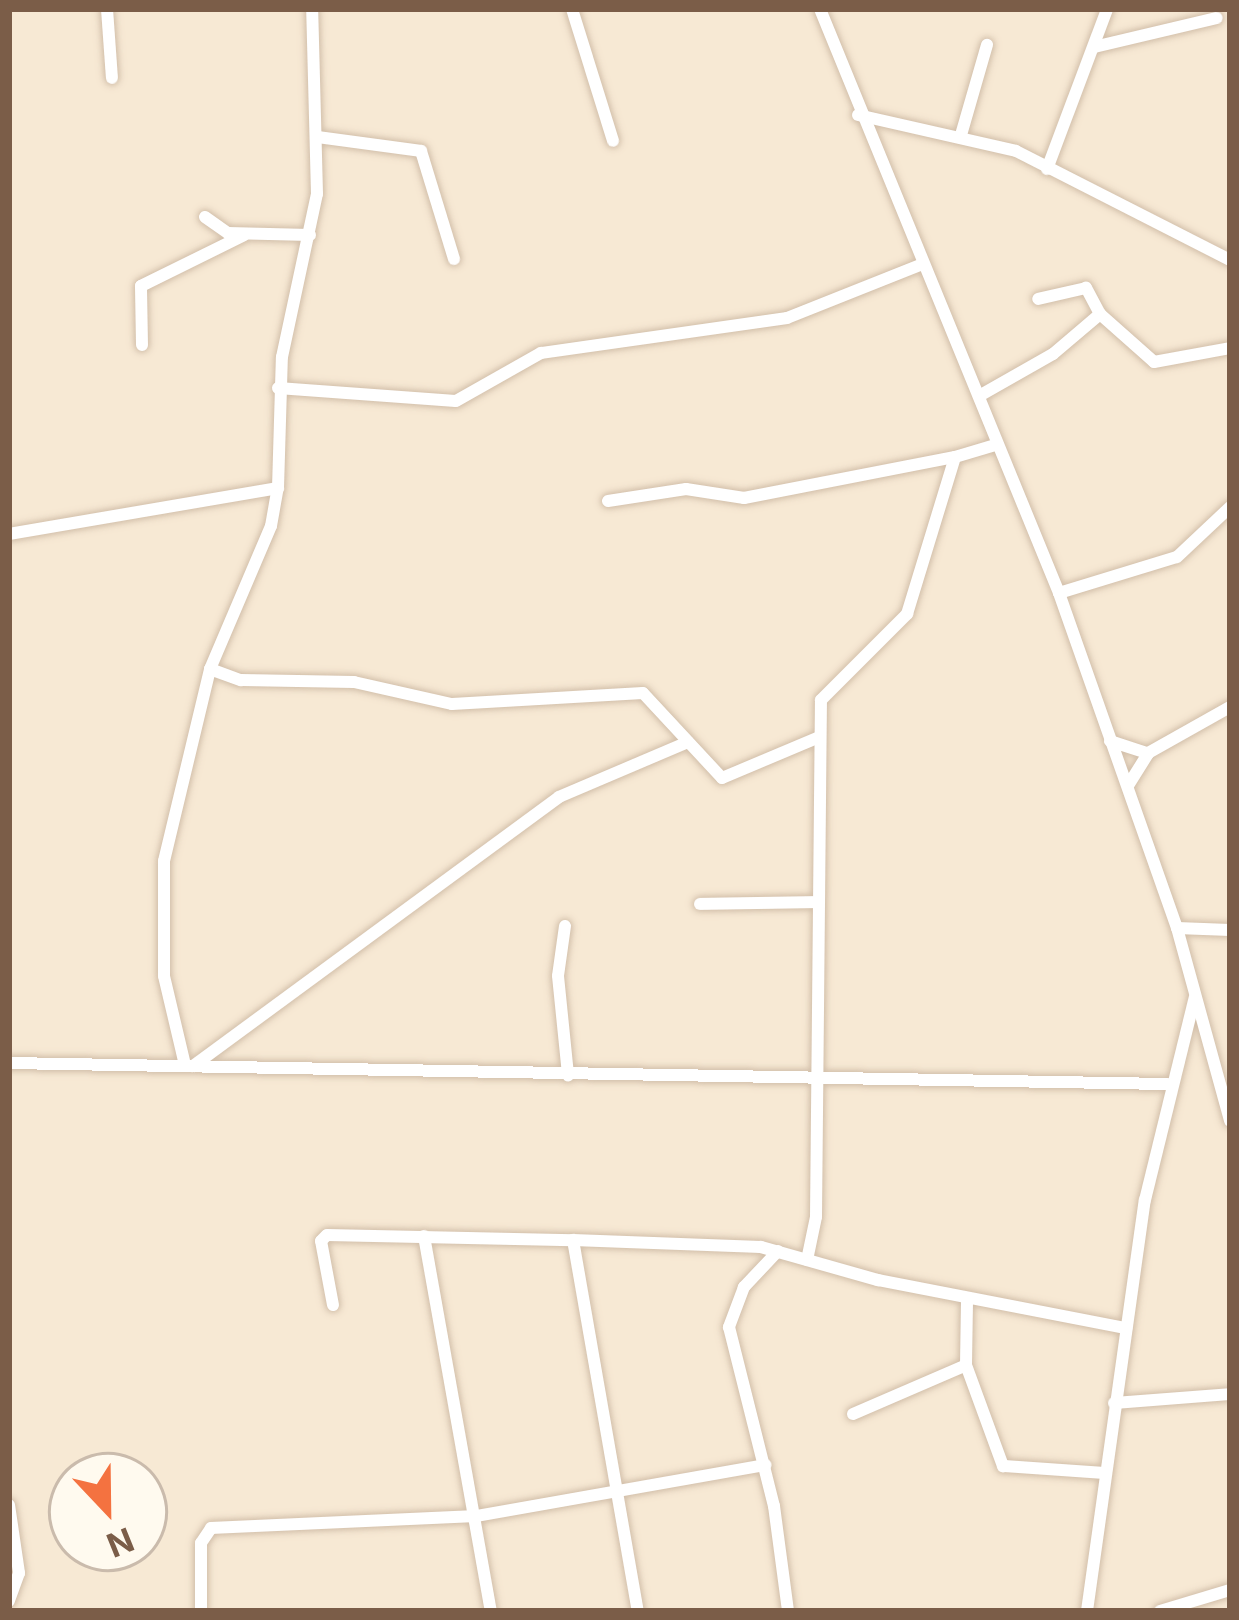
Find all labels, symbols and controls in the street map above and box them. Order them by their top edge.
north arrow [48,1452,168,1572]
text: N [101,1519,140,1566]

